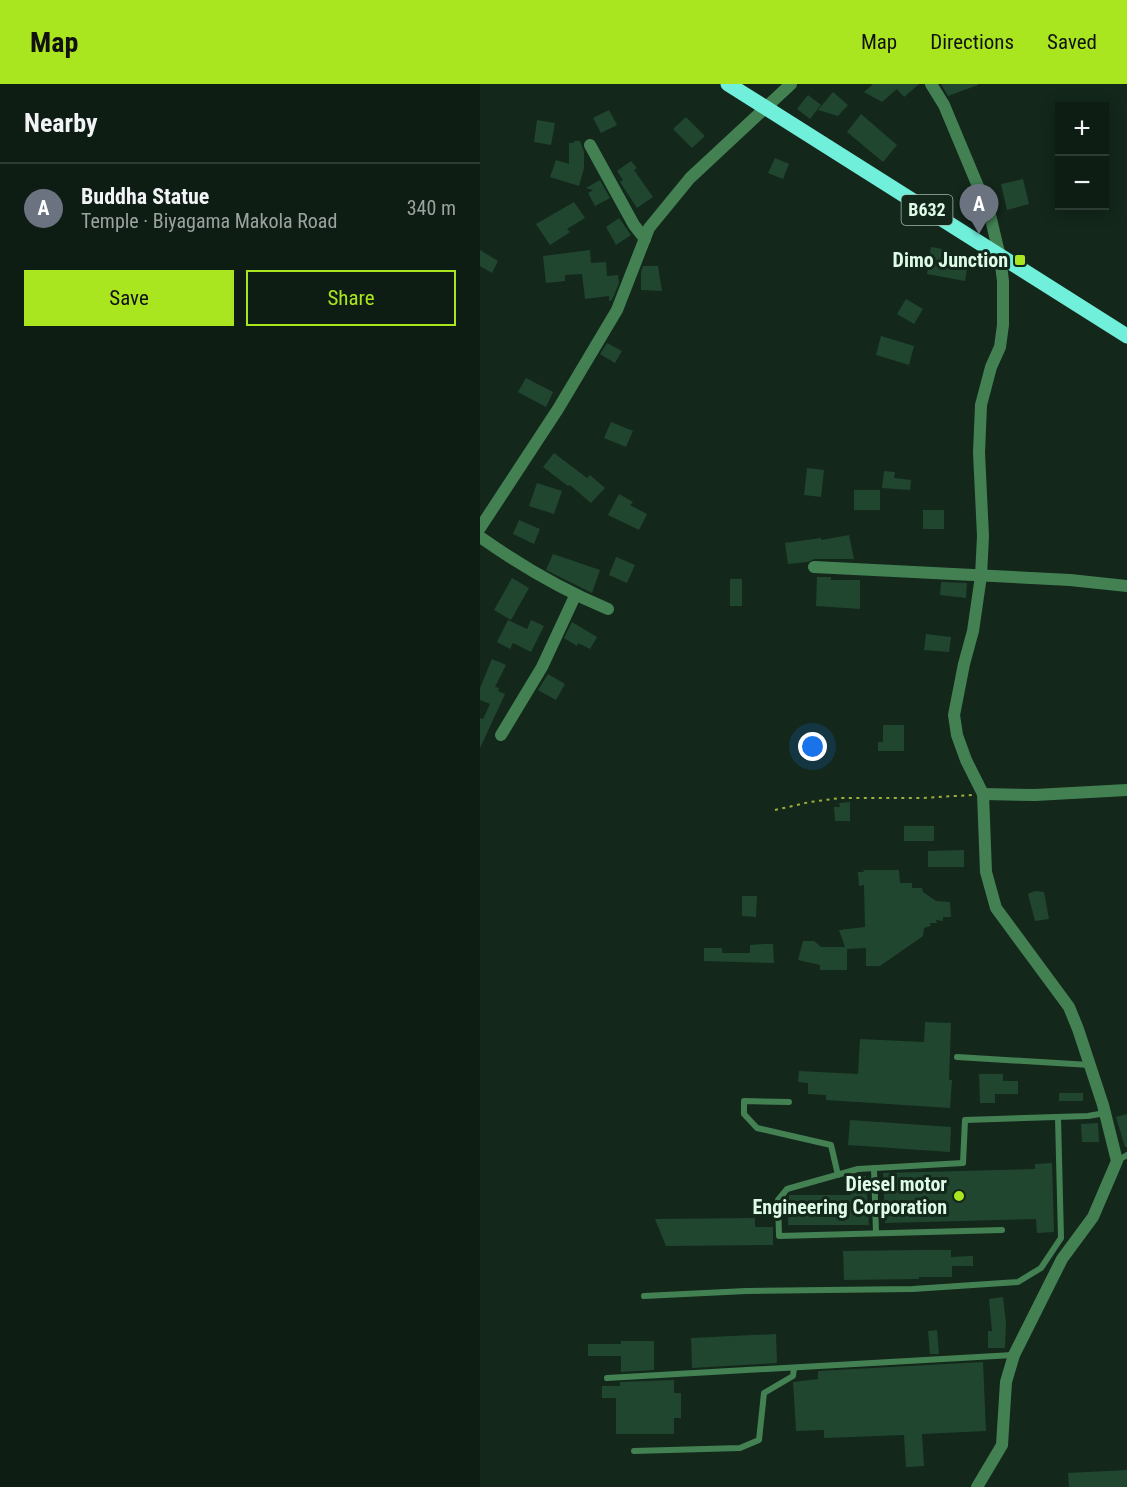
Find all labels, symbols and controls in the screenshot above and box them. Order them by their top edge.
text: Map [30,26,78,59]
text: Map [861,30,897,54]
text: Directions [930,30,1014,54]
text: Saved [1047,30,1097,54]
map controls [1055,102,1109,210]
button: + [1055,102,1109,156]
text: Nearby [24,108,98,138]
button: − [1055,156,1109,210]
text: Buddha Statue [81,184,209,209]
pin: A [960,184,998,234]
road number: B632 [902,195,952,225]
text: A [38,196,49,220]
text: 340 m [407,196,456,220]
text: Temple · Biyagama Makola Road [81,209,337,233]
place label: Dimo Junction [893,248,1008,272]
marker: Dimo Junction [1013,253,1027,267]
button: Save [24,270,234,326]
button: Share [246,270,456,326]
your location [798,732,827,761]
place label: Diesel motor Engineering Corporation [753,1172,947,1219]
marker: Diesel motor Engineering Corporation [952,1189,966,1203]

